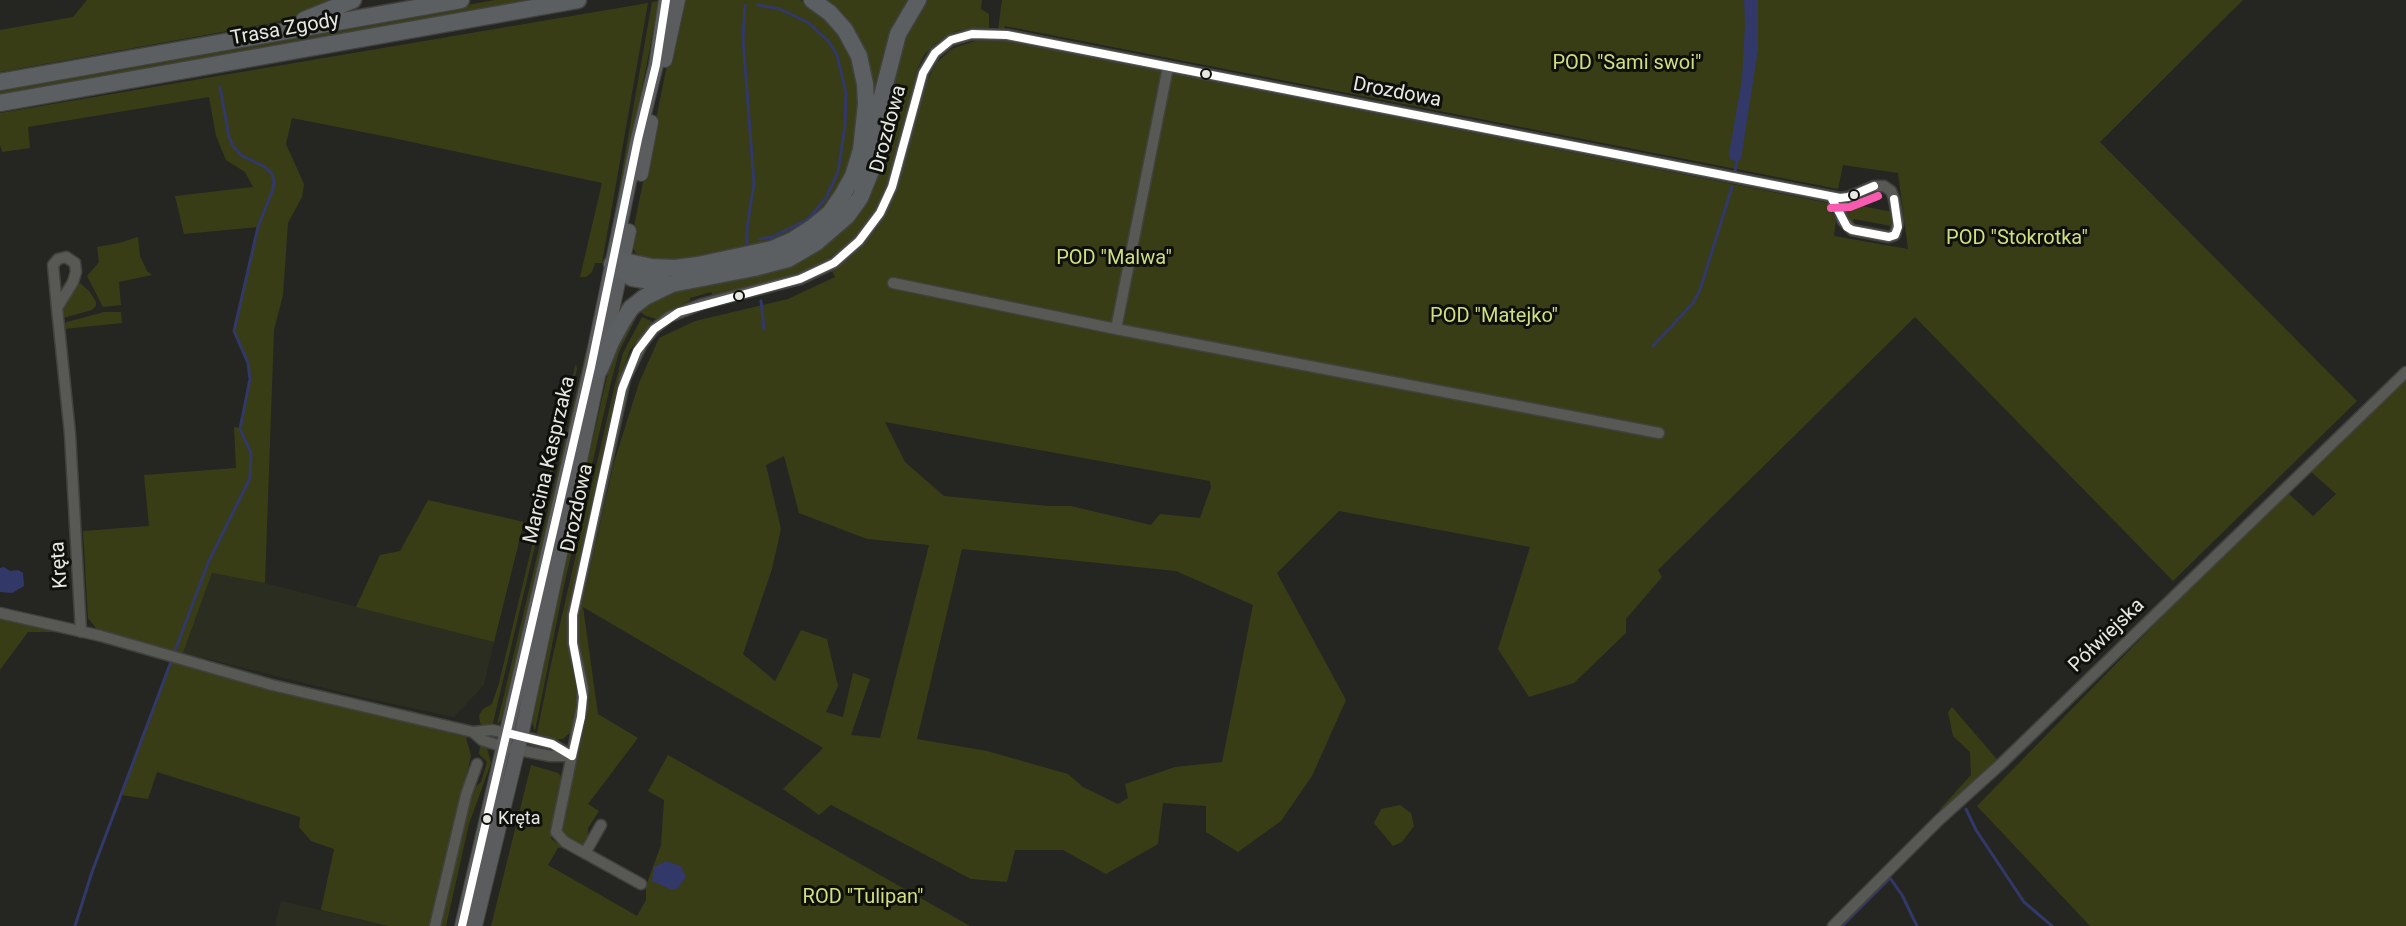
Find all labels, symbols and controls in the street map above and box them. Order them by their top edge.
street label: Trasa Zgody [229,9,341,51]
park label: POD "Sami swoi" [1552,52,1702,76]
unlabelled marker [1200,68,1212,80]
street label: Drozdowa [1351,73,1443,113]
street label: Drozdowa [866,83,912,175]
unlabelled marker [1848,189,1860,201]
park label: POD "Stokrotka" [1946,227,2088,251]
park label: POD "Malwa" [1056,247,1172,271]
unlabelled marker [733,290,745,302]
park label: POD "Matejko" [1430,305,1558,329]
street label: Marcina Kasprzaka [519,374,581,546]
street label: Drozdowa [557,462,599,554]
street label: Kręta [46,541,74,589]
street label: Półwiejska [2064,594,2150,678]
place label: Kręta [498,808,540,830]
marker: Kręta [481,813,493,825]
park label: ROD "Tulipan" [803,886,923,910]

